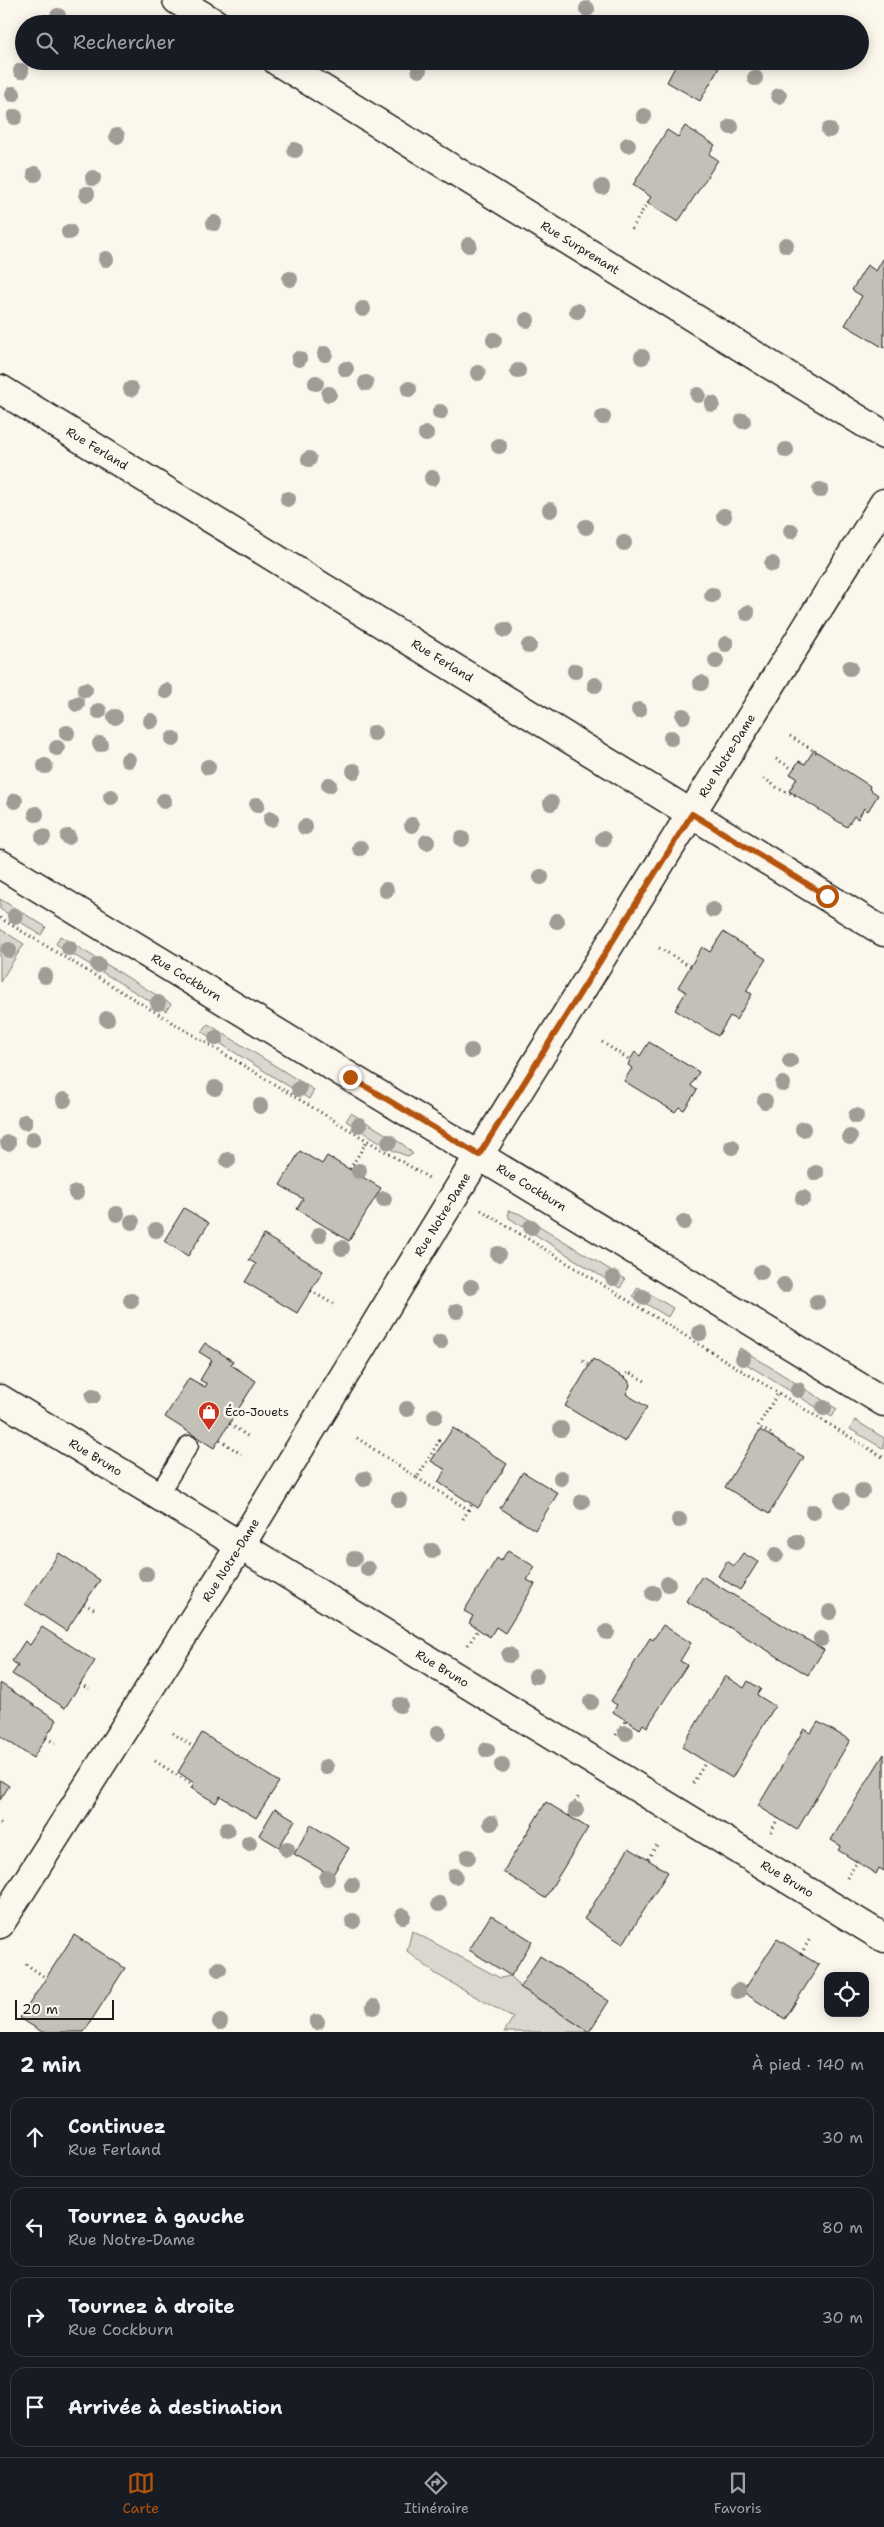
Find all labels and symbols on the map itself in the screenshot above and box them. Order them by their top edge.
street label: Rue Surprenant [538,217,623,278]
street label: Rue Ferland [63,424,131,474]
street label: Rue Ferland [408,636,477,686]
street label: Rue Notre-Dame [695,711,759,801]
route start [816,885,839,908]
street label: Rue Cockburn [148,950,224,1005]
route end [339,1066,362,1089]
street label: Rue Cockburn [493,1160,569,1215]
street label: Rue Notre-Dame [411,1170,474,1260]
shop icon: Éco-Jouets [197,1400,221,1431]
place label: Éco-Jouets [225,1404,289,1420]
street label: Rue Bruno [66,1435,125,1480]
street label: Rue Notre-Dame [199,1515,263,1605]
street label: Rue Bruno [413,1646,472,1691]
street label: Rue Bruno [758,1857,817,1901]
scale bar [15,1997,114,2020]

